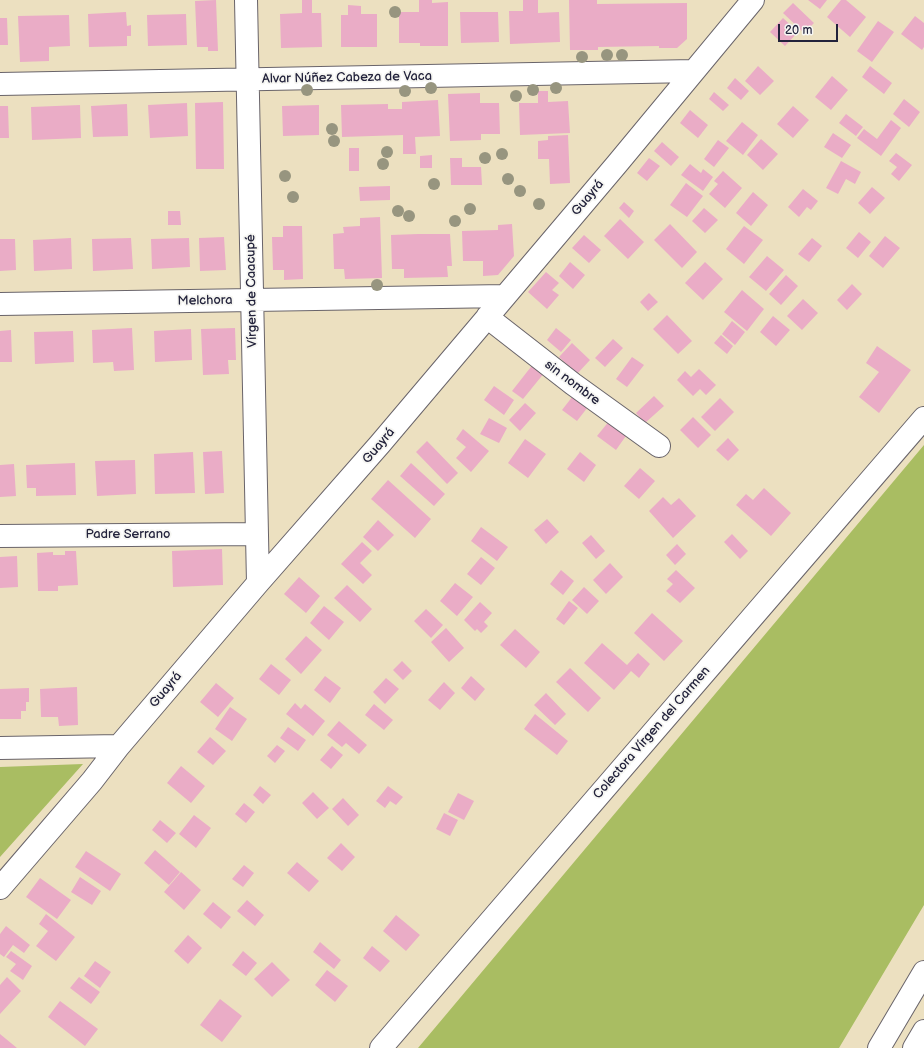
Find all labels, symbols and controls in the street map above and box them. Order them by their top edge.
scale bar [780,16,840,42]
text: 20 m [785,23,812,38]
street label: Alvar Núñez Cabeza de Vaca [262,69,432,87]
street label: Guayrá [569,177,607,219]
street label: Vírgen de Caacupé [243,234,261,348]
street label: Melchora [177,293,233,309]
street label: sin nombre [541,357,603,409]
street label: Guayrá [360,425,398,467]
street label: Padre Serrano [86,527,170,543]
street label: Colectora Vírgen del Carmen [590,663,714,803]
street label: Guayrá [147,669,185,711]

